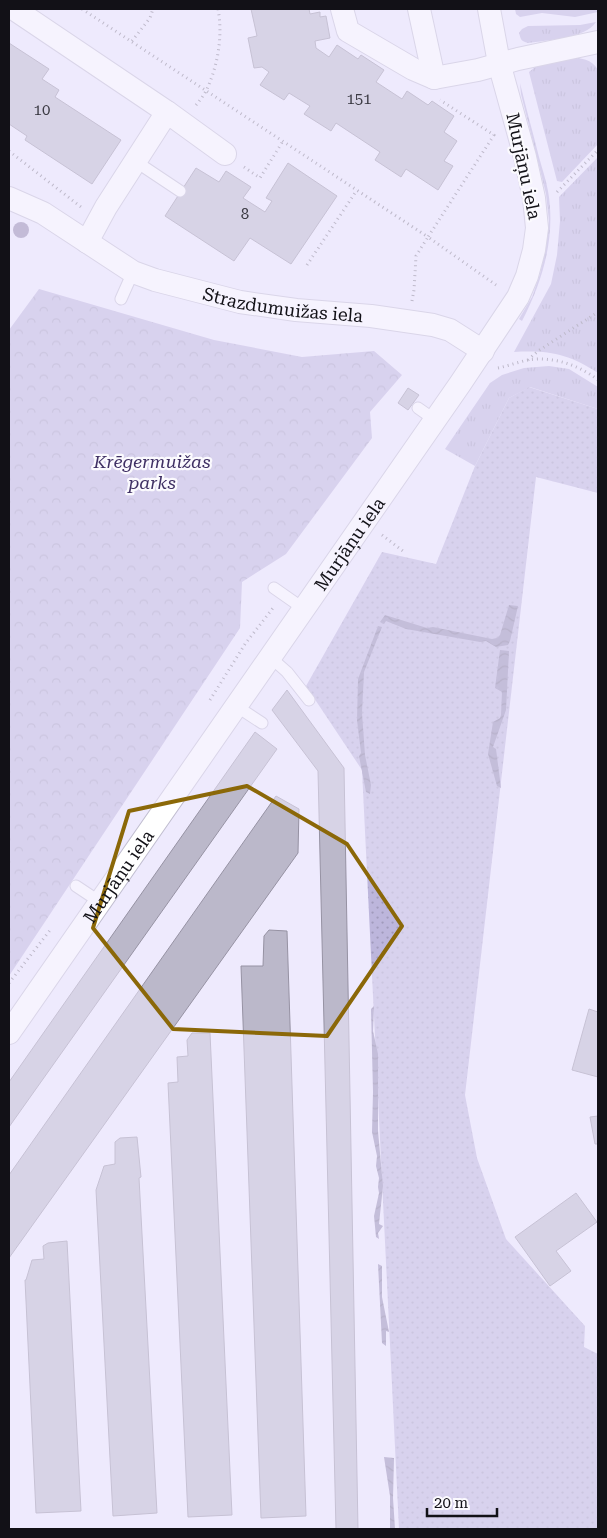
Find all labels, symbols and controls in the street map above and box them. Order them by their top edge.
house number: 151 [346,90,372,108]
house number: 10 [34,101,50,119]
street label: Murjāņu iela [501,111,546,222]
house number: 8 [241,205,249,223]
street label: Strazdumuižas iela [201,282,364,326]
park label: Krēgermuižas parks [92,451,211,493]
street label: Murjāņu iela [309,493,389,594]
street label: Murjāņu iela [78,825,158,927]
scale bar [427,1486,497,1518]
text: 20 m [434,1494,469,1512]

